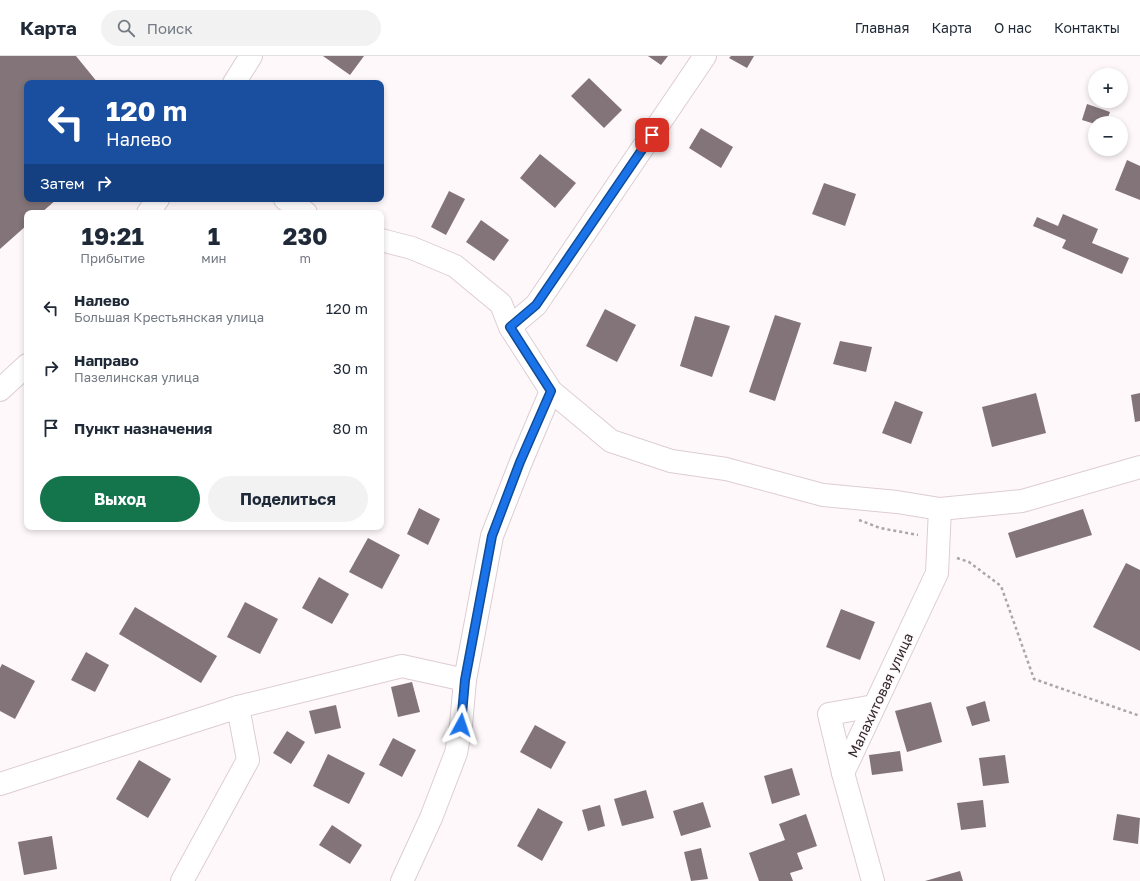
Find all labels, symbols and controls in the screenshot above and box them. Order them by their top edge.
search box [101,10,381,46]
text: Карта [20,16,77,39]
icon: search [115,17,137,39]
text: Поиск [147,19,193,37]
text: Главная [855,19,909,36]
text: Карта [931,19,972,36]
text: О нас [994,19,1032,36]
text: Контакты [1054,19,1120,36]
map controls [1088,68,1128,156]
button: + [1088,68,1128,108]
text: 120 m [106,94,187,127]
icon: left [40,96,92,148]
button: − [1088,116,1128,156]
pin [635,118,669,152]
icon: arrive [641,124,663,146]
text: Налево [106,128,172,150]
icon: right [93,172,115,194]
text: Затем [40,174,85,192]
text: 19:21 [82,221,144,250]
text: 1 [208,221,220,250]
text: 230 [283,221,328,250]
text: Прибытие [80,250,145,266]
text: мин [201,250,227,266]
text: m [300,250,311,266]
text: Налево [74,291,130,309]
icon: left [40,297,62,319]
text: 120 m [326,299,368,317]
text: Большая Крестьянская улица [74,309,264,325]
text: Направо [74,351,139,369]
icon: right [40,357,62,379]
text: 30 m [333,359,368,377]
text: Пазелинская улица [74,369,199,385]
icon: arrive [40,417,62,439]
text: Пункт назначения [74,419,212,437]
text: 80 m [333,419,368,437]
button: Выход [40,476,200,522]
button: Поделиться [208,476,368,522]
street label: Малахитовая улица [844,630,916,760]
position arrow [440,704,482,746]

